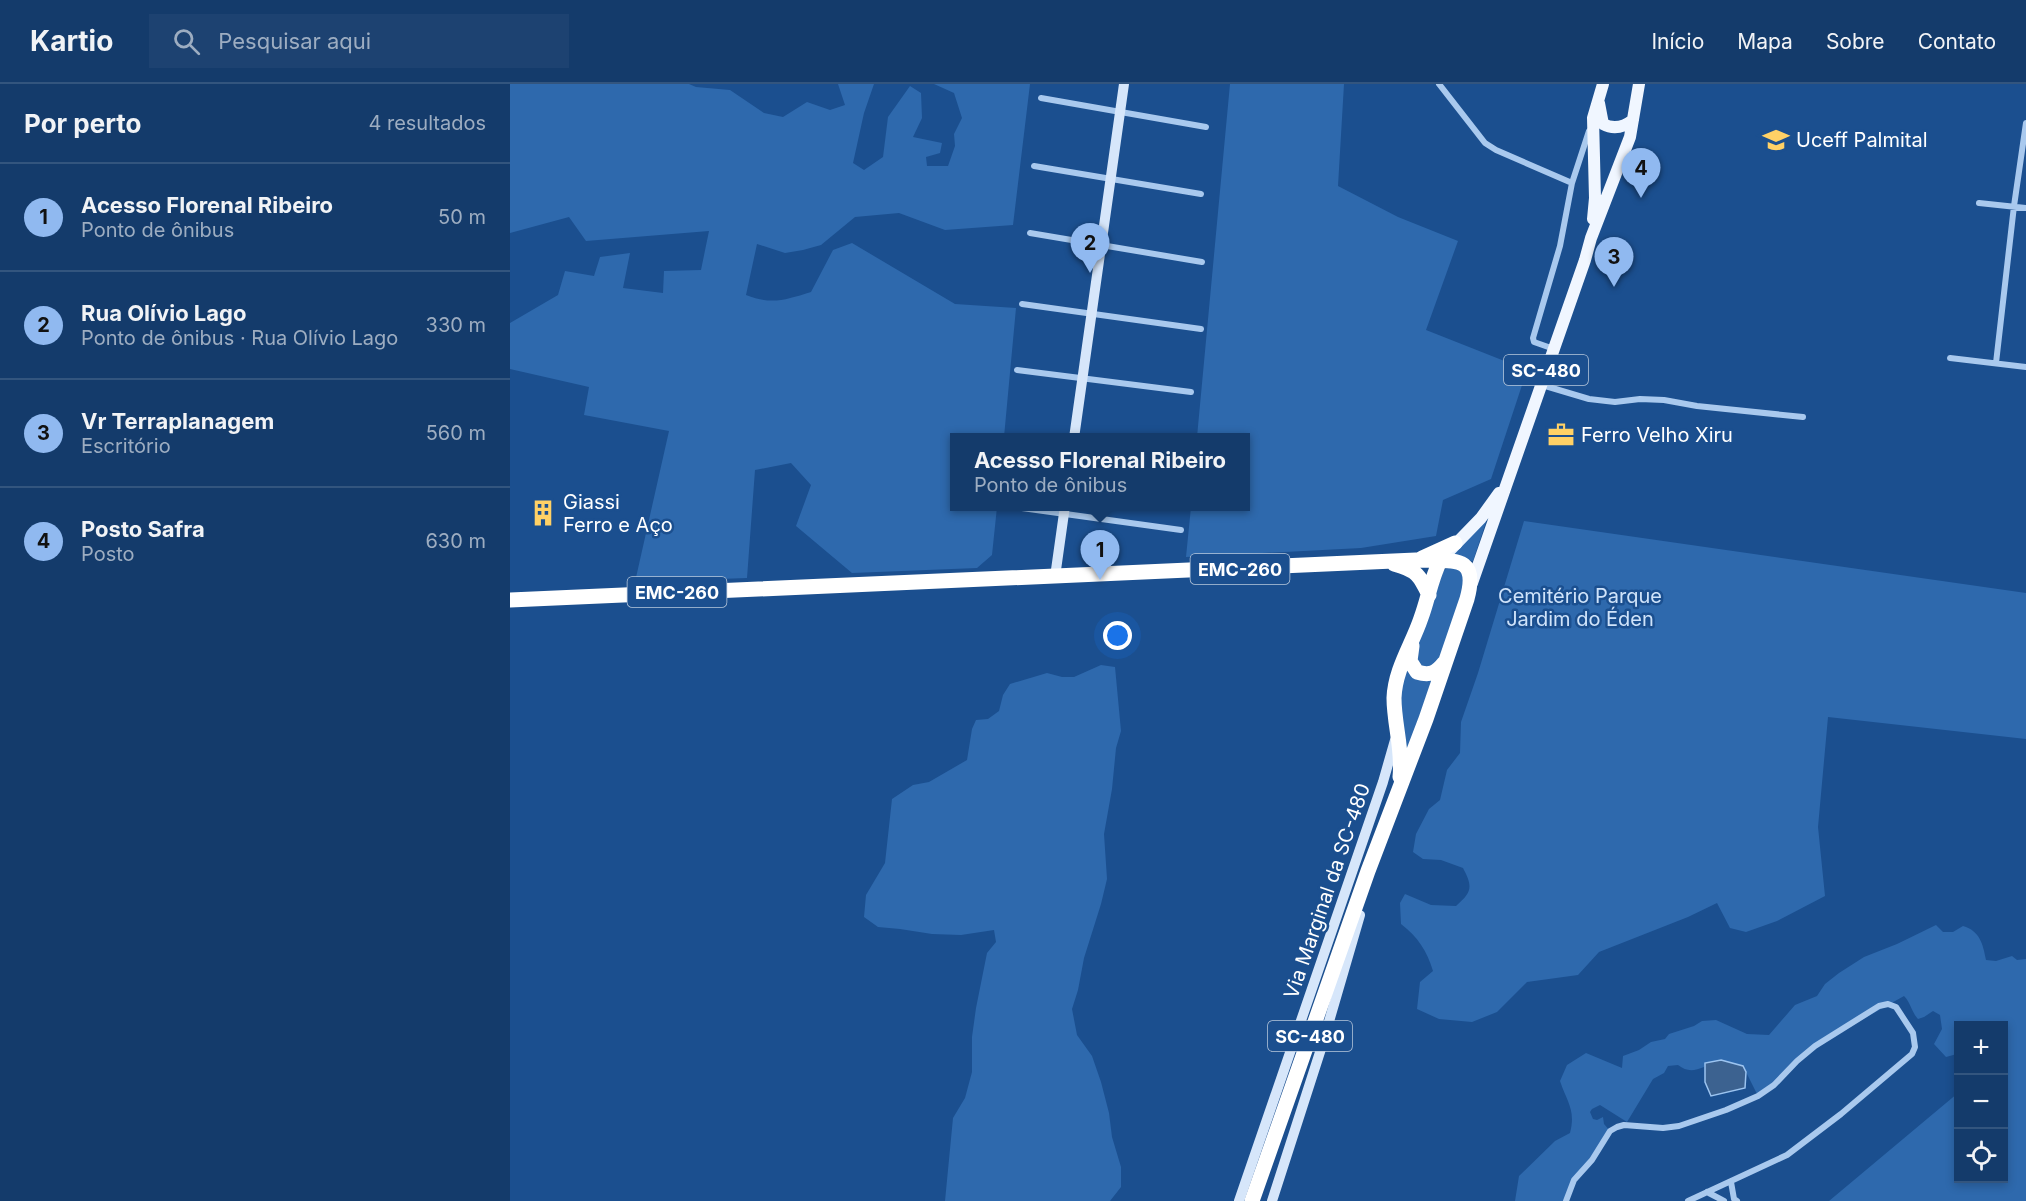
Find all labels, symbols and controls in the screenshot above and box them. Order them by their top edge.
search box [149,14,569,68]
text: Kartio [30,24,113,58]
icon: search [170,25,203,58]
text: Pesquisar aqui [218,28,371,54]
text: Início [1651,29,1704,54]
text: Mapa [1737,29,1793,54]
text: Sobre [1826,29,1885,54]
text: Contato [1918,29,1996,54]
text: Por perto [24,108,142,139]
text: 4 resultados [368,111,486,135]
school or university icon: Uceff Palmital [1761,125,1791,155]
place label: Uceff Palmital [1796,128,1928,152]
pin: 4 [1622,148,1660,198]
text: Acesso Florenal Ribeiro [81,192,333,218]
text: 1 [39,205,48,229]
text: 50 m [438,205,486,229]
text: Ponto de ônibus [81,218,234,242]
pin: 2 [1070,224,1110,273]
pin: 3 [1594,238,1634,287]
text: Rua Olívio Lago [81,300,246,326]
text: 2 [37,313,50,337]
text: 330 m [426,313,486,337]
text: Ponto de ônibus · Rua Olívio Lago [81,326,398,350]
road number: SC-480 [1504,355,1588,385]
text: Vr Terraplanagem [81,408,274,434]
office icon: Ferro Velho Xiru [1546,420,1576,450]
text: 3 [37,421,50,445]
text: 560 m [426,421,486,445]
place label: Ferro Velho Xiru [1581,423,1733,447]
popup [950,433,1250,511]
text: Escritório [81,434,171,458]
text: Acesso Florenal Ribeiro [974,447,1226,473]
text: Ponto de ônibus [974,473,1127,497]
place label: Giassi Ferro e Aço [563,490,673,537]
building icon: Giassi Ferro e Aço [528,498,558,528]
text: Posto Safra [81,516,205,542]
text: 4 [37,529,50,553]
text: 630 m [425,529,486,553]
pin: 1 [1080,530,1120,580]
text: Posto [81,542,135,566]
road number: EMC-260 [1190,554,1290,584]
road number: EMC-260 [628,577,726,607]
park label: Cemitério Parque Jardim do Éden [1498,584,1662,631]
your location [1103,621,1132,650]
street label: Via Marginal da SC-480 [1279,780,1375,1002]
road number: SC-480 [1268,1021,1352,1051]
map controls [1954,1021,2008,1183]
button: + [1954,1021,2008,1075]
button: − [1954,1075,2008,1129]
button: locate [1954,1129,2008,1183]

